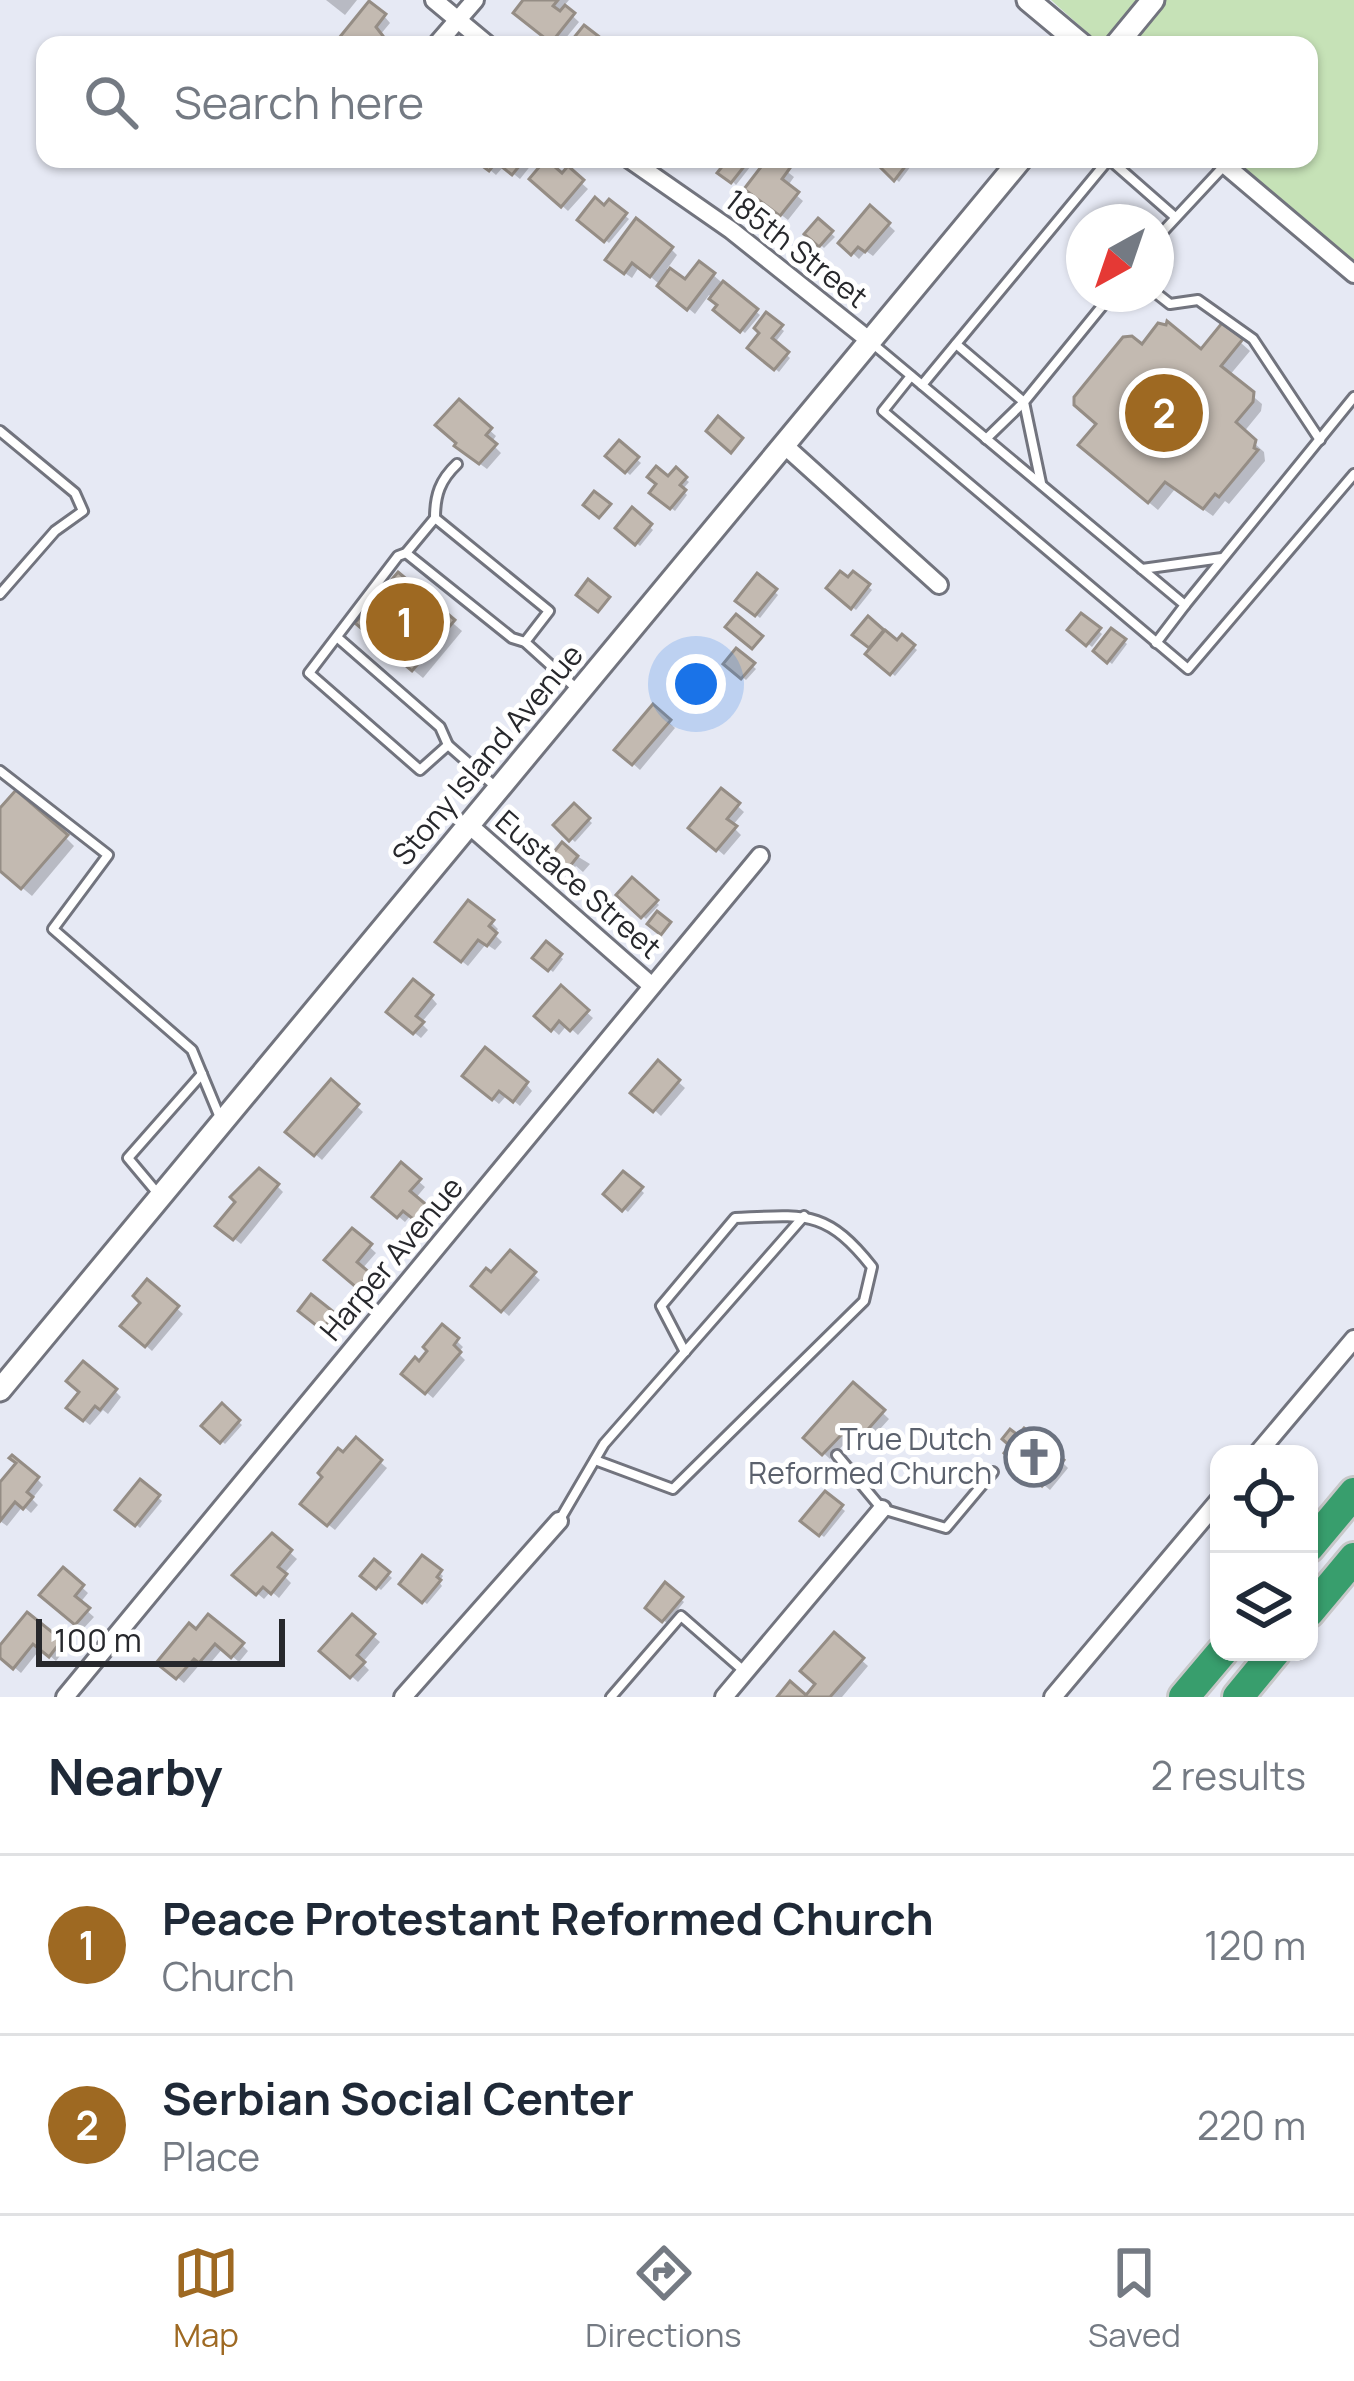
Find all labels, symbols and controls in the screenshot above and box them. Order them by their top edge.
search box [36,36,1318,168]
icon: search [78,69,144,135]
text: Search here [174,71,424,133]
street label: 185th Street [717,179,877,316]
north arrow [1066,204,1174,312]
pin: 2 [1125,368,1203,458]
pin: 1 [366,577,444,667]
street label: Stony Island Avenue [382,635,592,873]
your location [666,654,726,714]
street label: Eustace Street [487,800,671,967]
street label: Harper Avenue [310,1167,472,1349]
place label: True Dutch Reformed Church [748,1418,992,1493]
church icon: True Dutch Reformed Church [1003,1426,1065,1488]
map controls [1210,1445,1318,1661]
button: locate [1210,1445,1318,1553]
button: layers [1210,1553,1318,1661]
scale bar [36,1613,285,1666]
text: 100 m [54,1617,142,1662]
text: Nearby [48,1741,223,1810]
text: 2 results [1151,1748,1306,1802]
text: Peace Protestant Reformed Church [162,1887,934,1949]
text: 1 [78,1918,96,1972]
text: 120 m [1204,1918,1306,1972]
text: Church [162,1949,295,2003]
text: Serbian Social Center [162,2067,634,2129]
text: 2 [75,2098,99,2152]
text: 220 m [1197,2098,1306,2152]
text: Place [162,2129,260,2183]
tab: Map [173,2240,239,2357]
tab: Directions [585,2240,742,2357]
tab: Saved [1088,2240,1181,2357]

